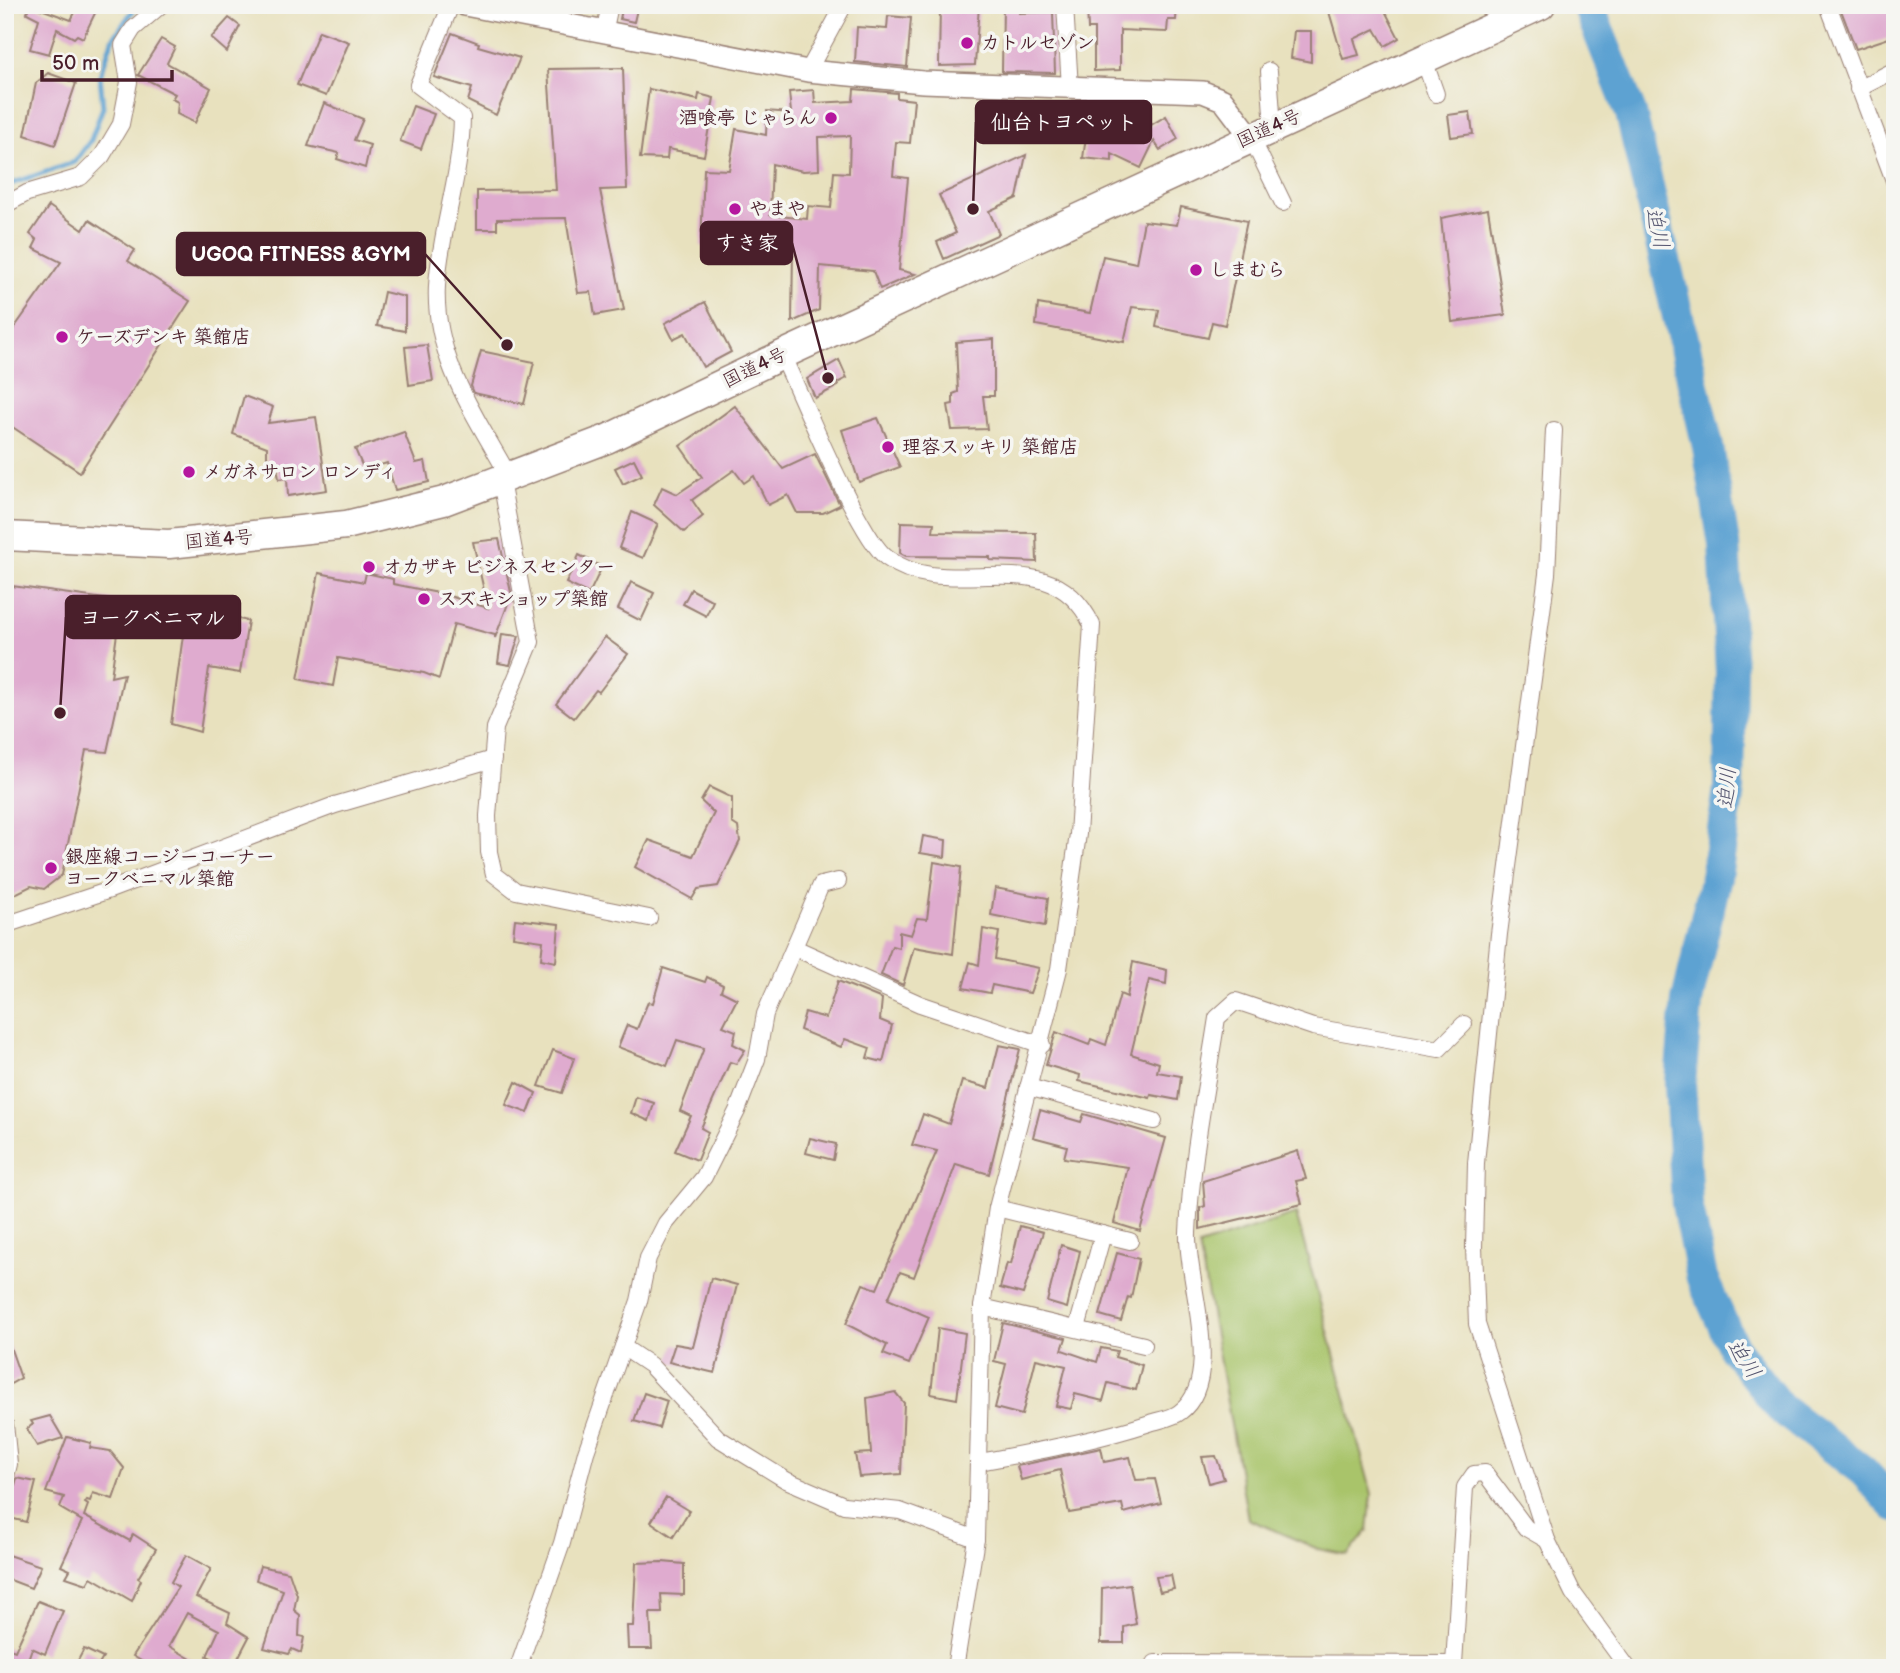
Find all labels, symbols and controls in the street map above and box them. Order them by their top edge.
place label: カトルセゾン [981,32,1095,55]
marker: カトルセゾン [959,35,975,51]
scale bar [42,38,172,82]
text: 50 m [52,51,99,76]
callout: 仙台トヨペット [976,101,1151,143]
street label: 国道4号 [1233,105,1305,153]
place label: 酒喰亭 じゃらん [679,107,817,130]
marker: 酒喰亭 じゃらん [823,110,839,126]
text: 仙台トヨペット [991,110,1138,135]
place label: やまや [749,198,806,221]
marker: やまや [727,201,743,217]
water label: 迫川 [1640,205,1674,251]
callout: すき家 [701,222,792,264]
text: すき家 [716,231,779,256]
callout: UGOQ FITNESS &GYM [177,233,425,275]
text: UGOQ FITNESS &GYM [191,242,411,267]
place label: しまむら [1210,259,1286,282]
marker: しまむら [1188,262,1204,278]
place label: ケーズデンキ 築館店 [76,326,251,349]
marker: ケーズデンキ 築館店 [54,329,70,345]
street label: 国道4号 [719,343,791,393]
place label: 理容スッキリ 築館店 [902,436,1078,459]
marker: 理容スッキリ 築館店 [880,439,896,455]
place label: メガネサロン ロンディ [203,461,397,484]
marker: メガネサロン ロンディ [181,464,197,480]
street label: 国道4号 [184,526,254,554]
place label: オカザキ ビジネスセンター [383,556,615,579]
marker: オカザキ ビジネスセンター [361,559,377,575]
place label: スズキショップ築館 [438,588,608,611]
marker: スズキショップ築館 [416,591,432,607]
callout: ヨークベニマル [66,596,240,638]
text: ヨークベニマル [80,606,226,631]
water label: 迫川 [1713,766,1741,810]
place label: 銀座線コージーコーナー ヨークベニマル築館 [65,846,274,891]
marker: 銀座線コージーコーナー ヨークベニマル築館 [43,860,59,876]
water label: 迫川 [1722,1335,1766,1383]

